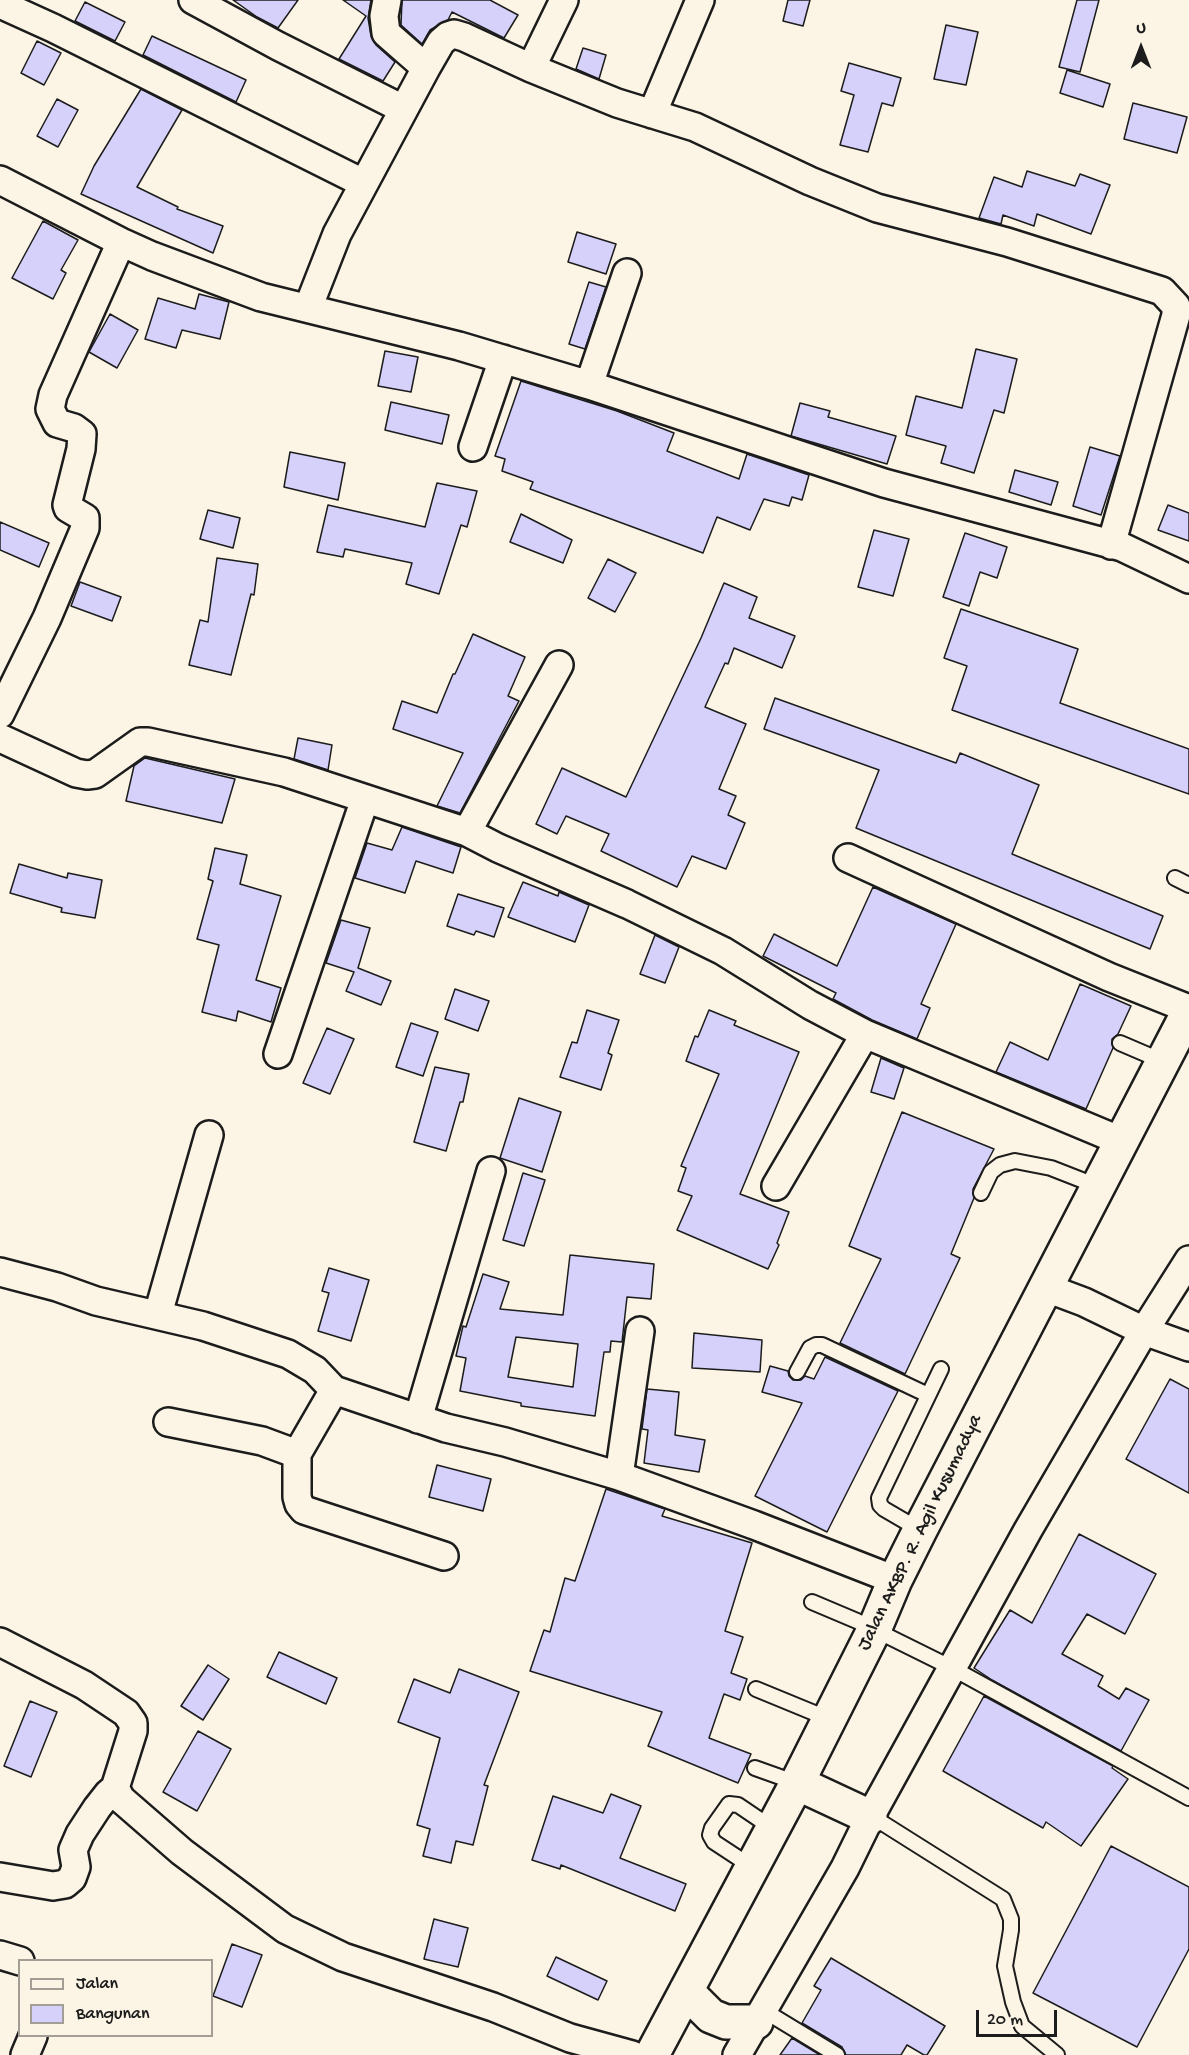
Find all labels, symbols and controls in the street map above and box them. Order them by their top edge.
north arrow [1111,18,1171,78]
text: U [1136,20,1146,39]
street label: Jalan AKBP. R. Agil Kusumadya [853,1411,989,1655]
legend [18,1959,213,2037]
text: Jalan [76,1974,118,1995]
scale bar [979,1998,1060,2036]
text: Bangunan [76,2004,150,2025]
text: 20 m [987,2010,1023,2031]

